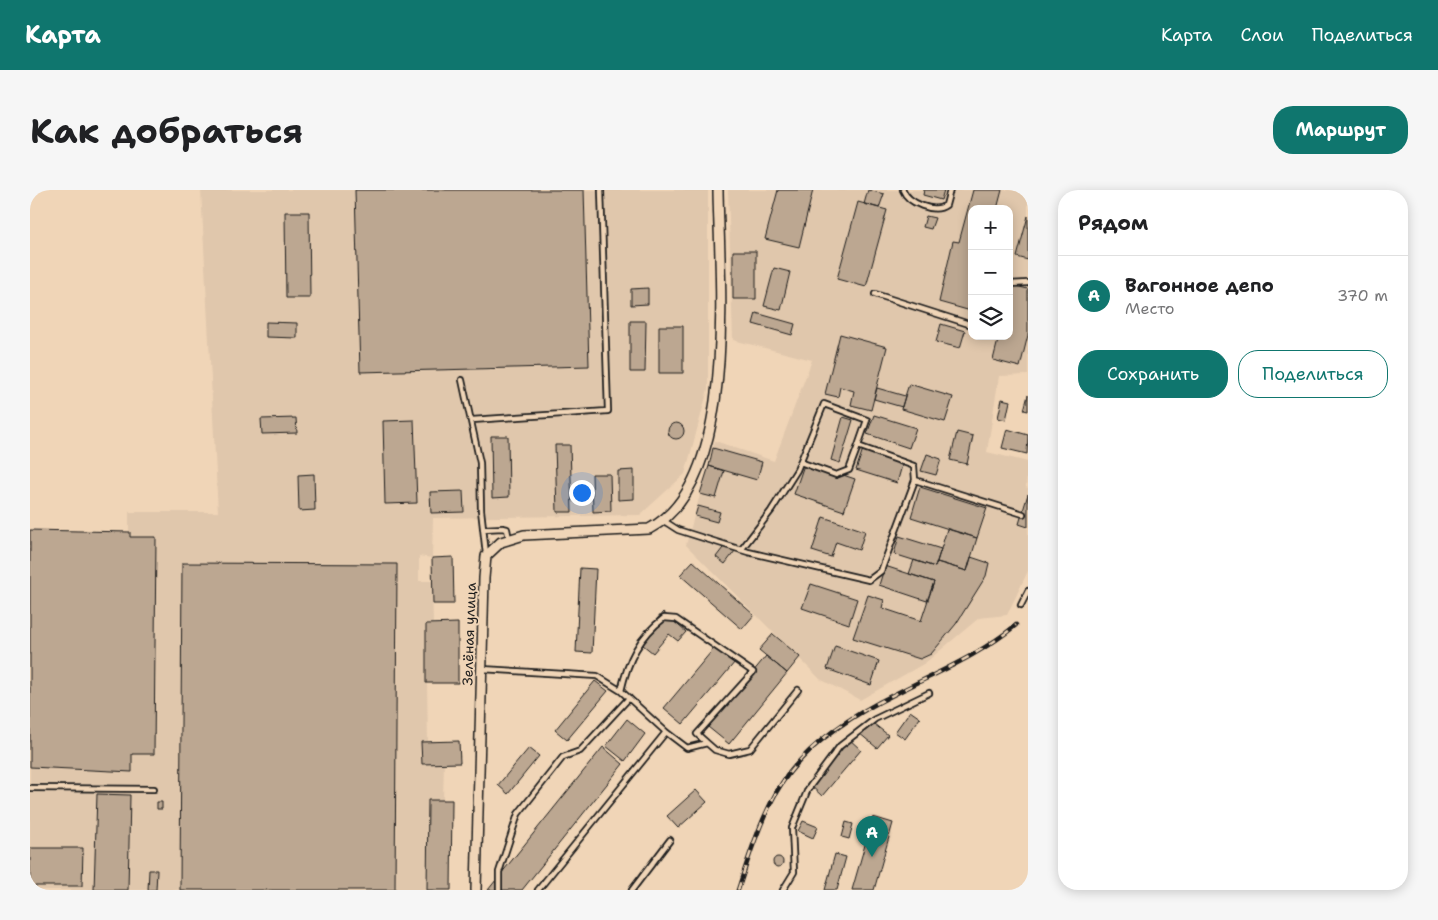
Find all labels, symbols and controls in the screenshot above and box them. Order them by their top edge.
text: Карта [25,19,101,51]
text: Карта [1161,23,1212,47]
text: Слои [1240,23,1284,47]
text: Поделиться [1312,23,1413,47]
button: Маршрут [1273,106,1408,154]
text: Как добраться [30,107,303,154]
map controls [968,205,1013,340]
button: + [968,205,1013,250]
text: Рядом [1078,209,1148,237]
button: − [968,250,1013,295]
text: Вагонное депо [1125,273,1274,298]
text: A [1088,285,1100,306]
text: 370 m [1337,285,1388,306]
button: layers [968,295,1013,340]
text: Место [1125,298,1175,319]
button: Сохранить [1078,350,1228,398]
button: Поделиться [1238,350,1388,398]
your location [569,480,595,506]
street label: Зелёная улица [458,582,480,686]
pin: A [856,816,888,857]

